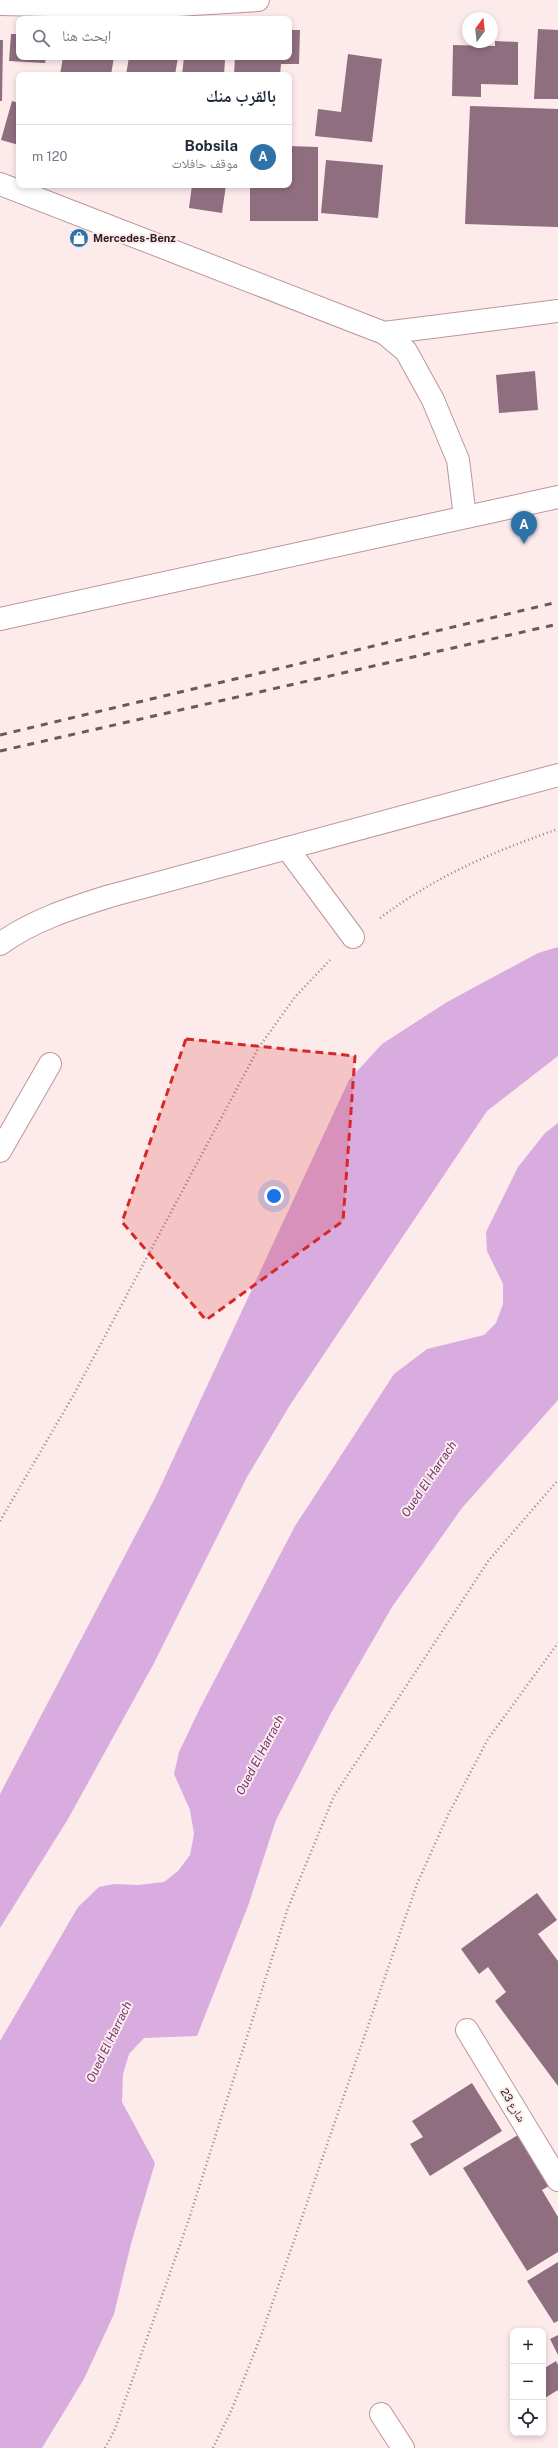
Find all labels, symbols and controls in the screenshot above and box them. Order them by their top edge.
north arrow [462,12,498,48]
search box [16,16,292,60]
icon: search [30,27,52,49]
text: ابحث هنا [62,27,111,44]
text: بالقرب منك [206,86,276,106]
text: Bobsila [185,137,238,154]
text: 120 m [32,149,67,164]
text: A [258,149,268,164]
text: موقف حافلات [172,156,238,171]
shop icon: Mercedes-Benz [68,227,90,249]
place label: Mercedes-Benz [93,232,176,244]
pin: A [511,511,537,544]
your location [264,1186,284,1206]
water label: Oued El Harrach [398,1438,460,1520]
water label: Oued El Harrach [233,1712,287,1797]
water label: Oued El Harrach [83,1999,135,2085]
street label: شارع 23 [497,2086,528,2125]
map controls [510,2328,546,2436]
button: + [510,2328,546,2364]
button: − [510,2364,546,2400]
button: locate [510,2400,546,2436]

